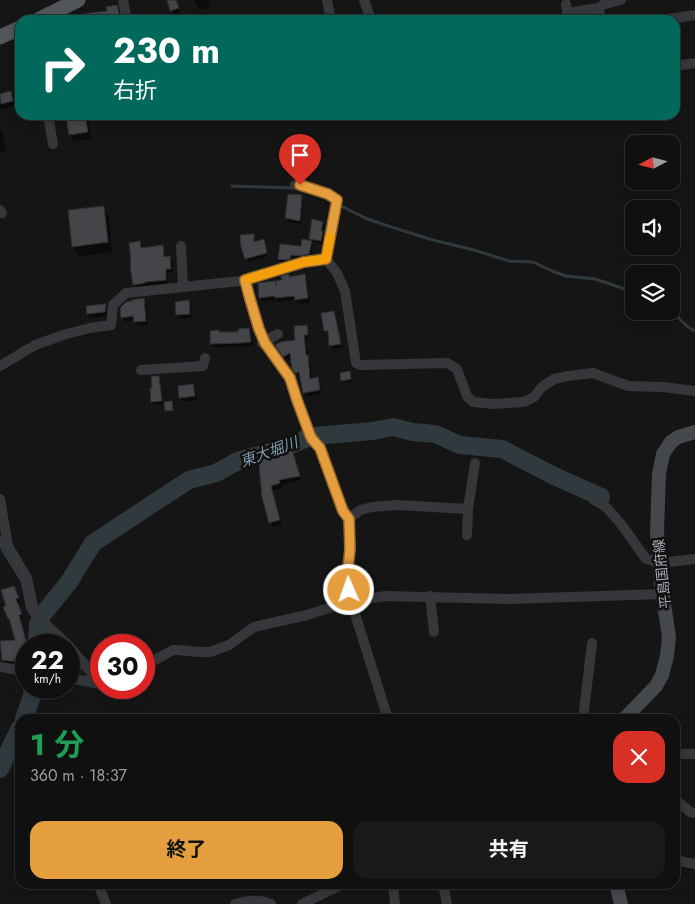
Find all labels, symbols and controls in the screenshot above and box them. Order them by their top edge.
text: 230 m [113,26,220,76]
icon: right [30,35,95,100]
text: 右折 [113,74,157,106]
pin [279,134,321,185]
north arrow [625,135,680,190]
map controls [625,135,680,320]
icon: arrive [286,141,314,169]
button: sound [625,200,680,255]
button: layers [625,265,680,320]
water label: 東大堀川 [237,431,303,473]
street label: 平島国府線 [648,538,676,610]
position arrow [322,563,374,615]
speed limit sign: 30 [90,634,155,699]
text: 22 [31,642,64,678]
text: km/h [34,670,61,688]
text: 1 分 [30,723,84,766]
button: close [613,731,665,783]
text: 360 m · 18:37 [30,764,127,787]
button: 終了 [30,821,343,879]
button: 共有 [353,821,665,879]

